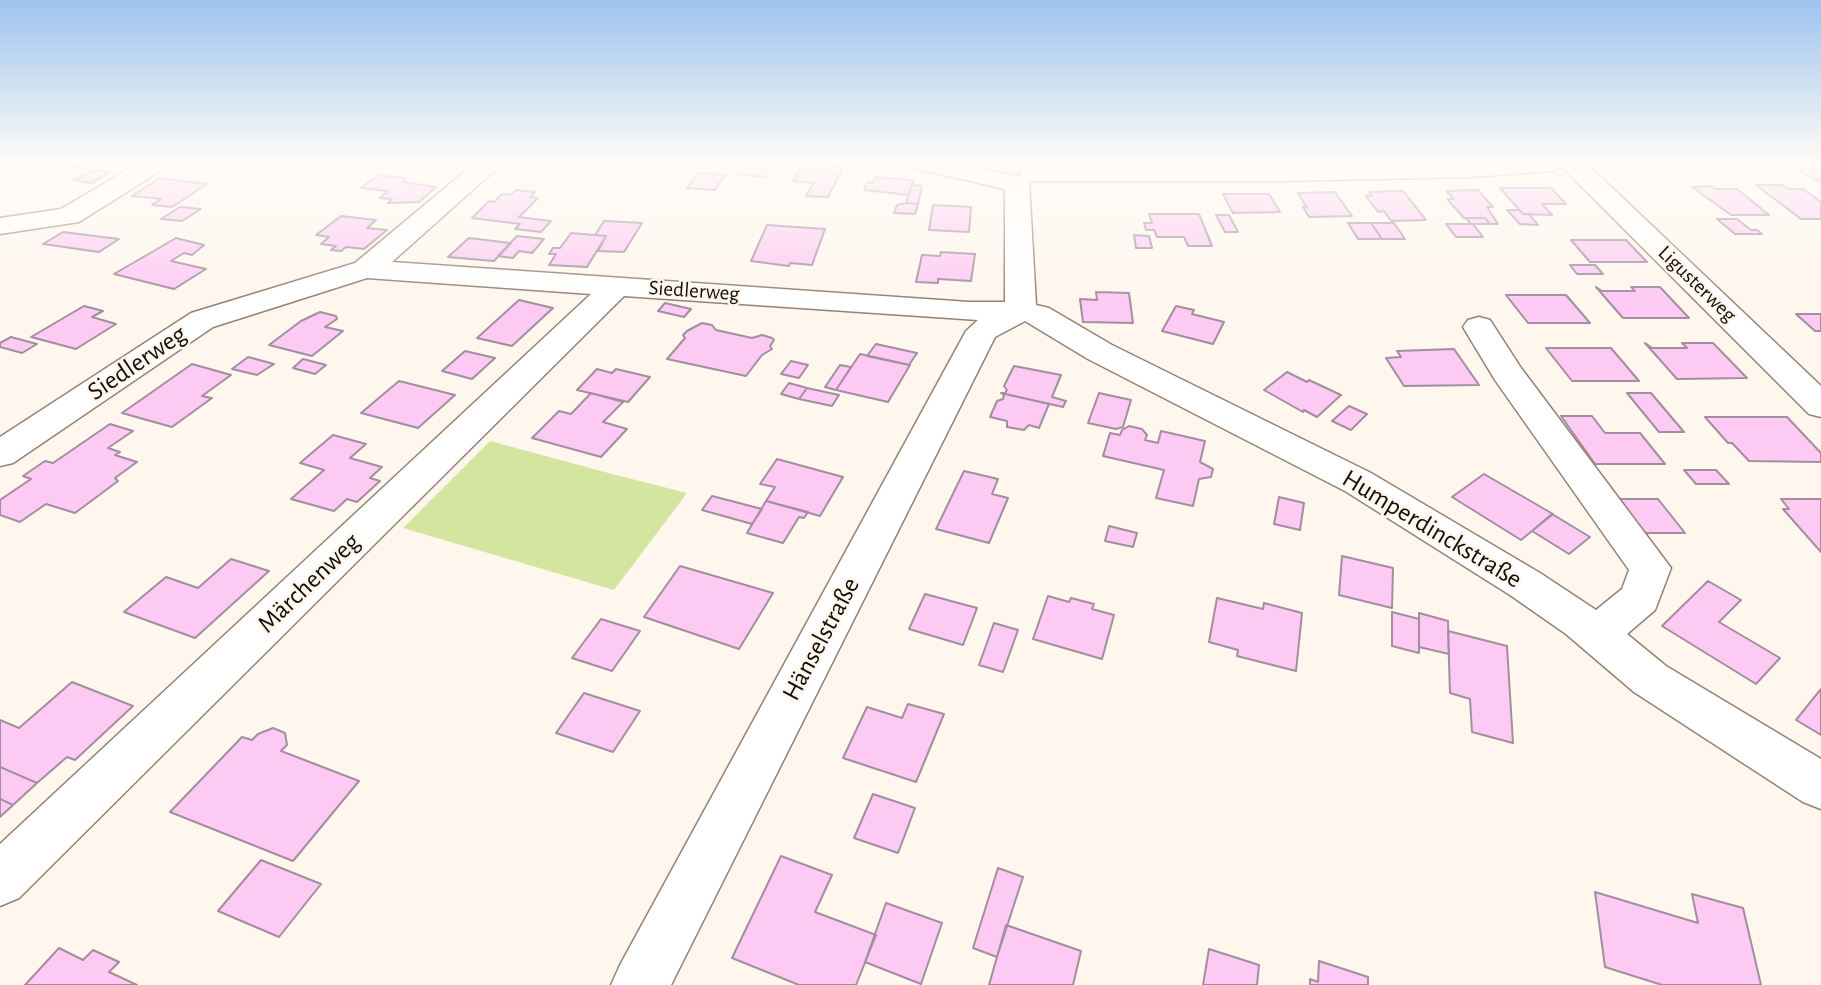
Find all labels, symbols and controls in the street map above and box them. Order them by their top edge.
street label: Ligusterweg [1653,240,1741,328]
street label: Siedlerweg [648,275,740,307]
street label: Siedlerweg [82,319,192,407]
street label: Humperdinckstraße [1336,463,1528,595]
street label: Märchenweg [251,526,367,640]
street label: Hänselstraße [776,572,866,706]

